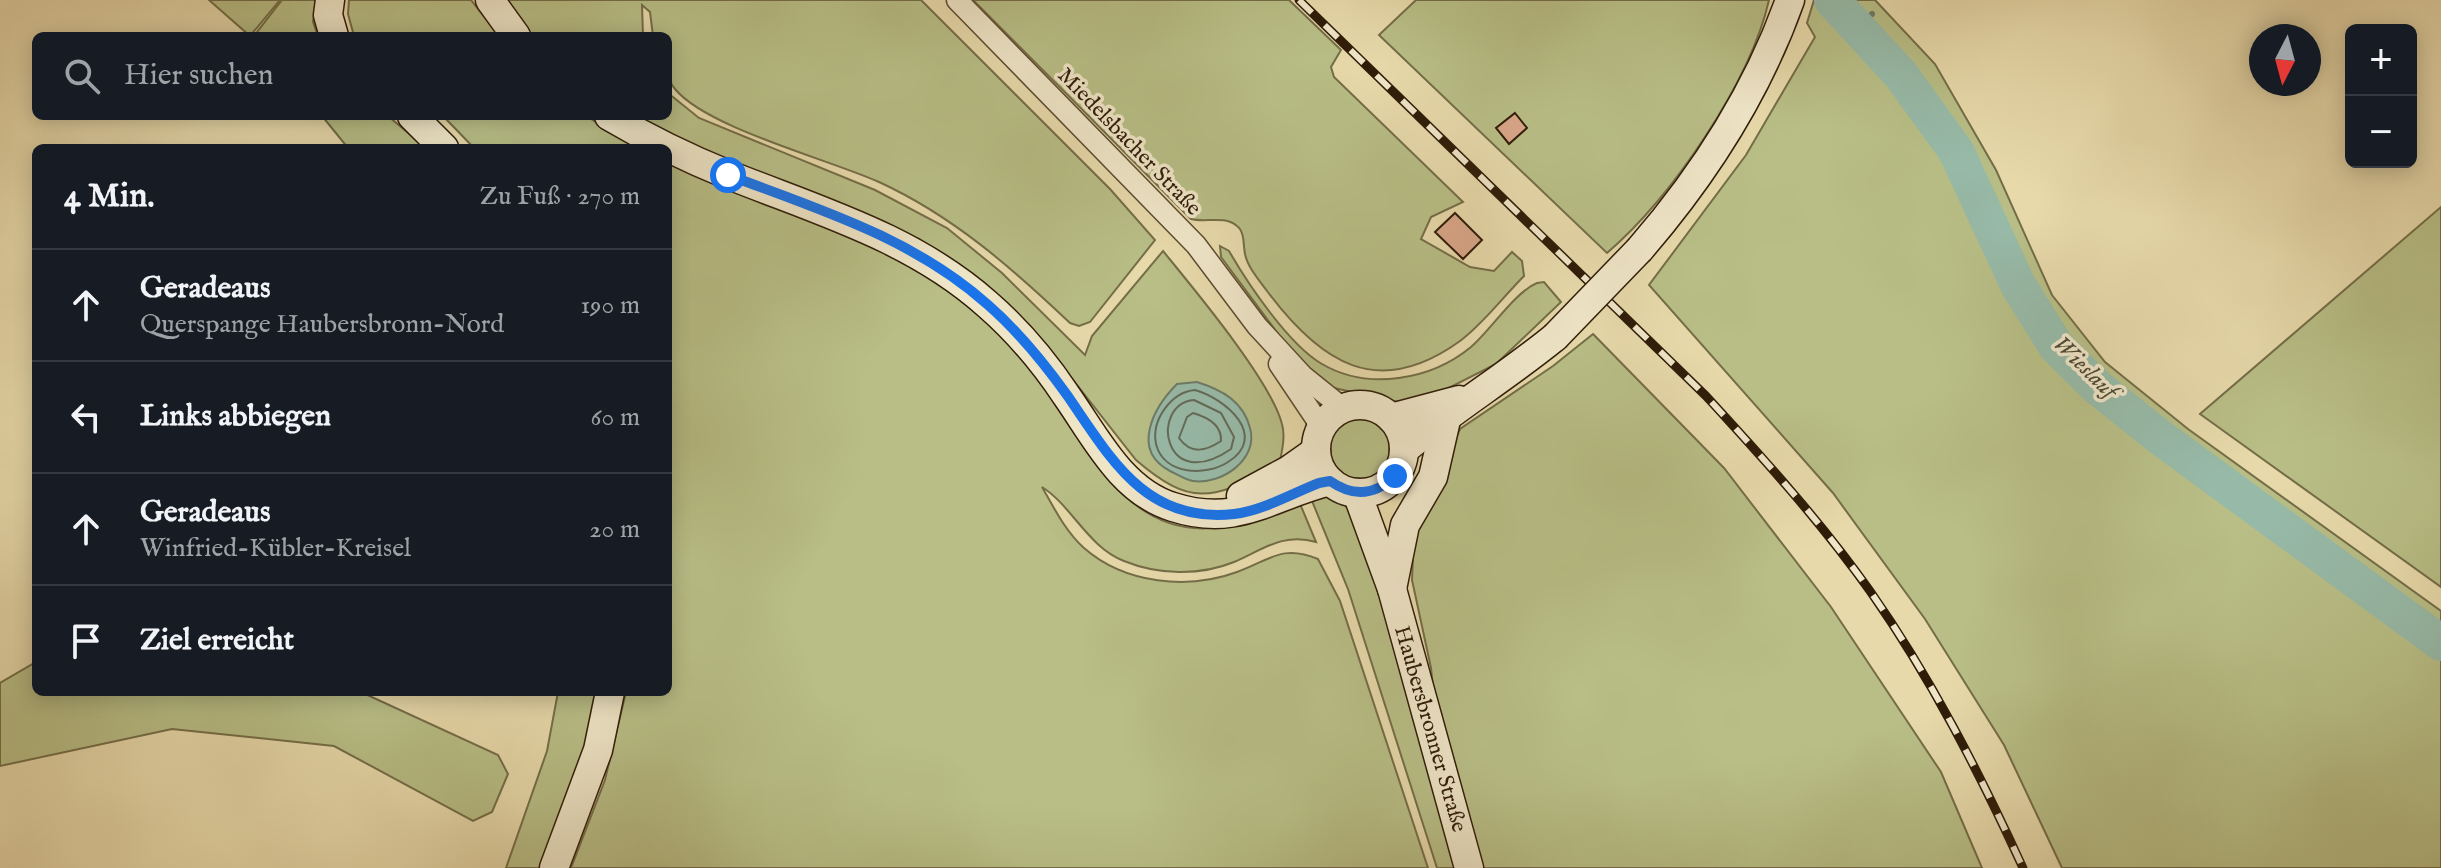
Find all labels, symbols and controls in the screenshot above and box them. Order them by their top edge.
north arrow [2249,24,2321,96]
map controls [2345,24,2417,168]
button: + [2345,24,2417,96]
search box [32,32,672,120]
icon: search [60,54,104,98]
text: Hier suchen [124,57,274,95]
street label: Miedelsbacher Straße [1051,62,1207,222]
button: − [2345,96,2417,168]
route start [710,157,746,193]
text: 4 Min. [64,175,155,218]
text: Zu Fuß · 270 m [480,180,640,213]
text: Geradeaus [140,270,270,308]
icon: ahead [64,283,108,327]
text: 190 m [580,289,640,322]
text: Querspange Haubersbronn-Nord [140,308,504,341]
water label: Wieslauf [2046,329,2128,411]
icon: left [64,395,108,439]
text: Links abbiegen [140,398,331,436]
text: 60 m [591,401,640,434]
route end [1377,458,1413,494]
text: Geradeaus [140,494,270,532]
icon: ahead [64,507,108,551]
text: 20 m [589,513,640,546]
text: Winfried-Kübler-Kreisel [140,532,411,565]
icon: arrive [64,619,108,663]
text: Ziel erreicht [140,622,294,660]
street label: Haubersbronner Straße [1387,623,1473,835]

